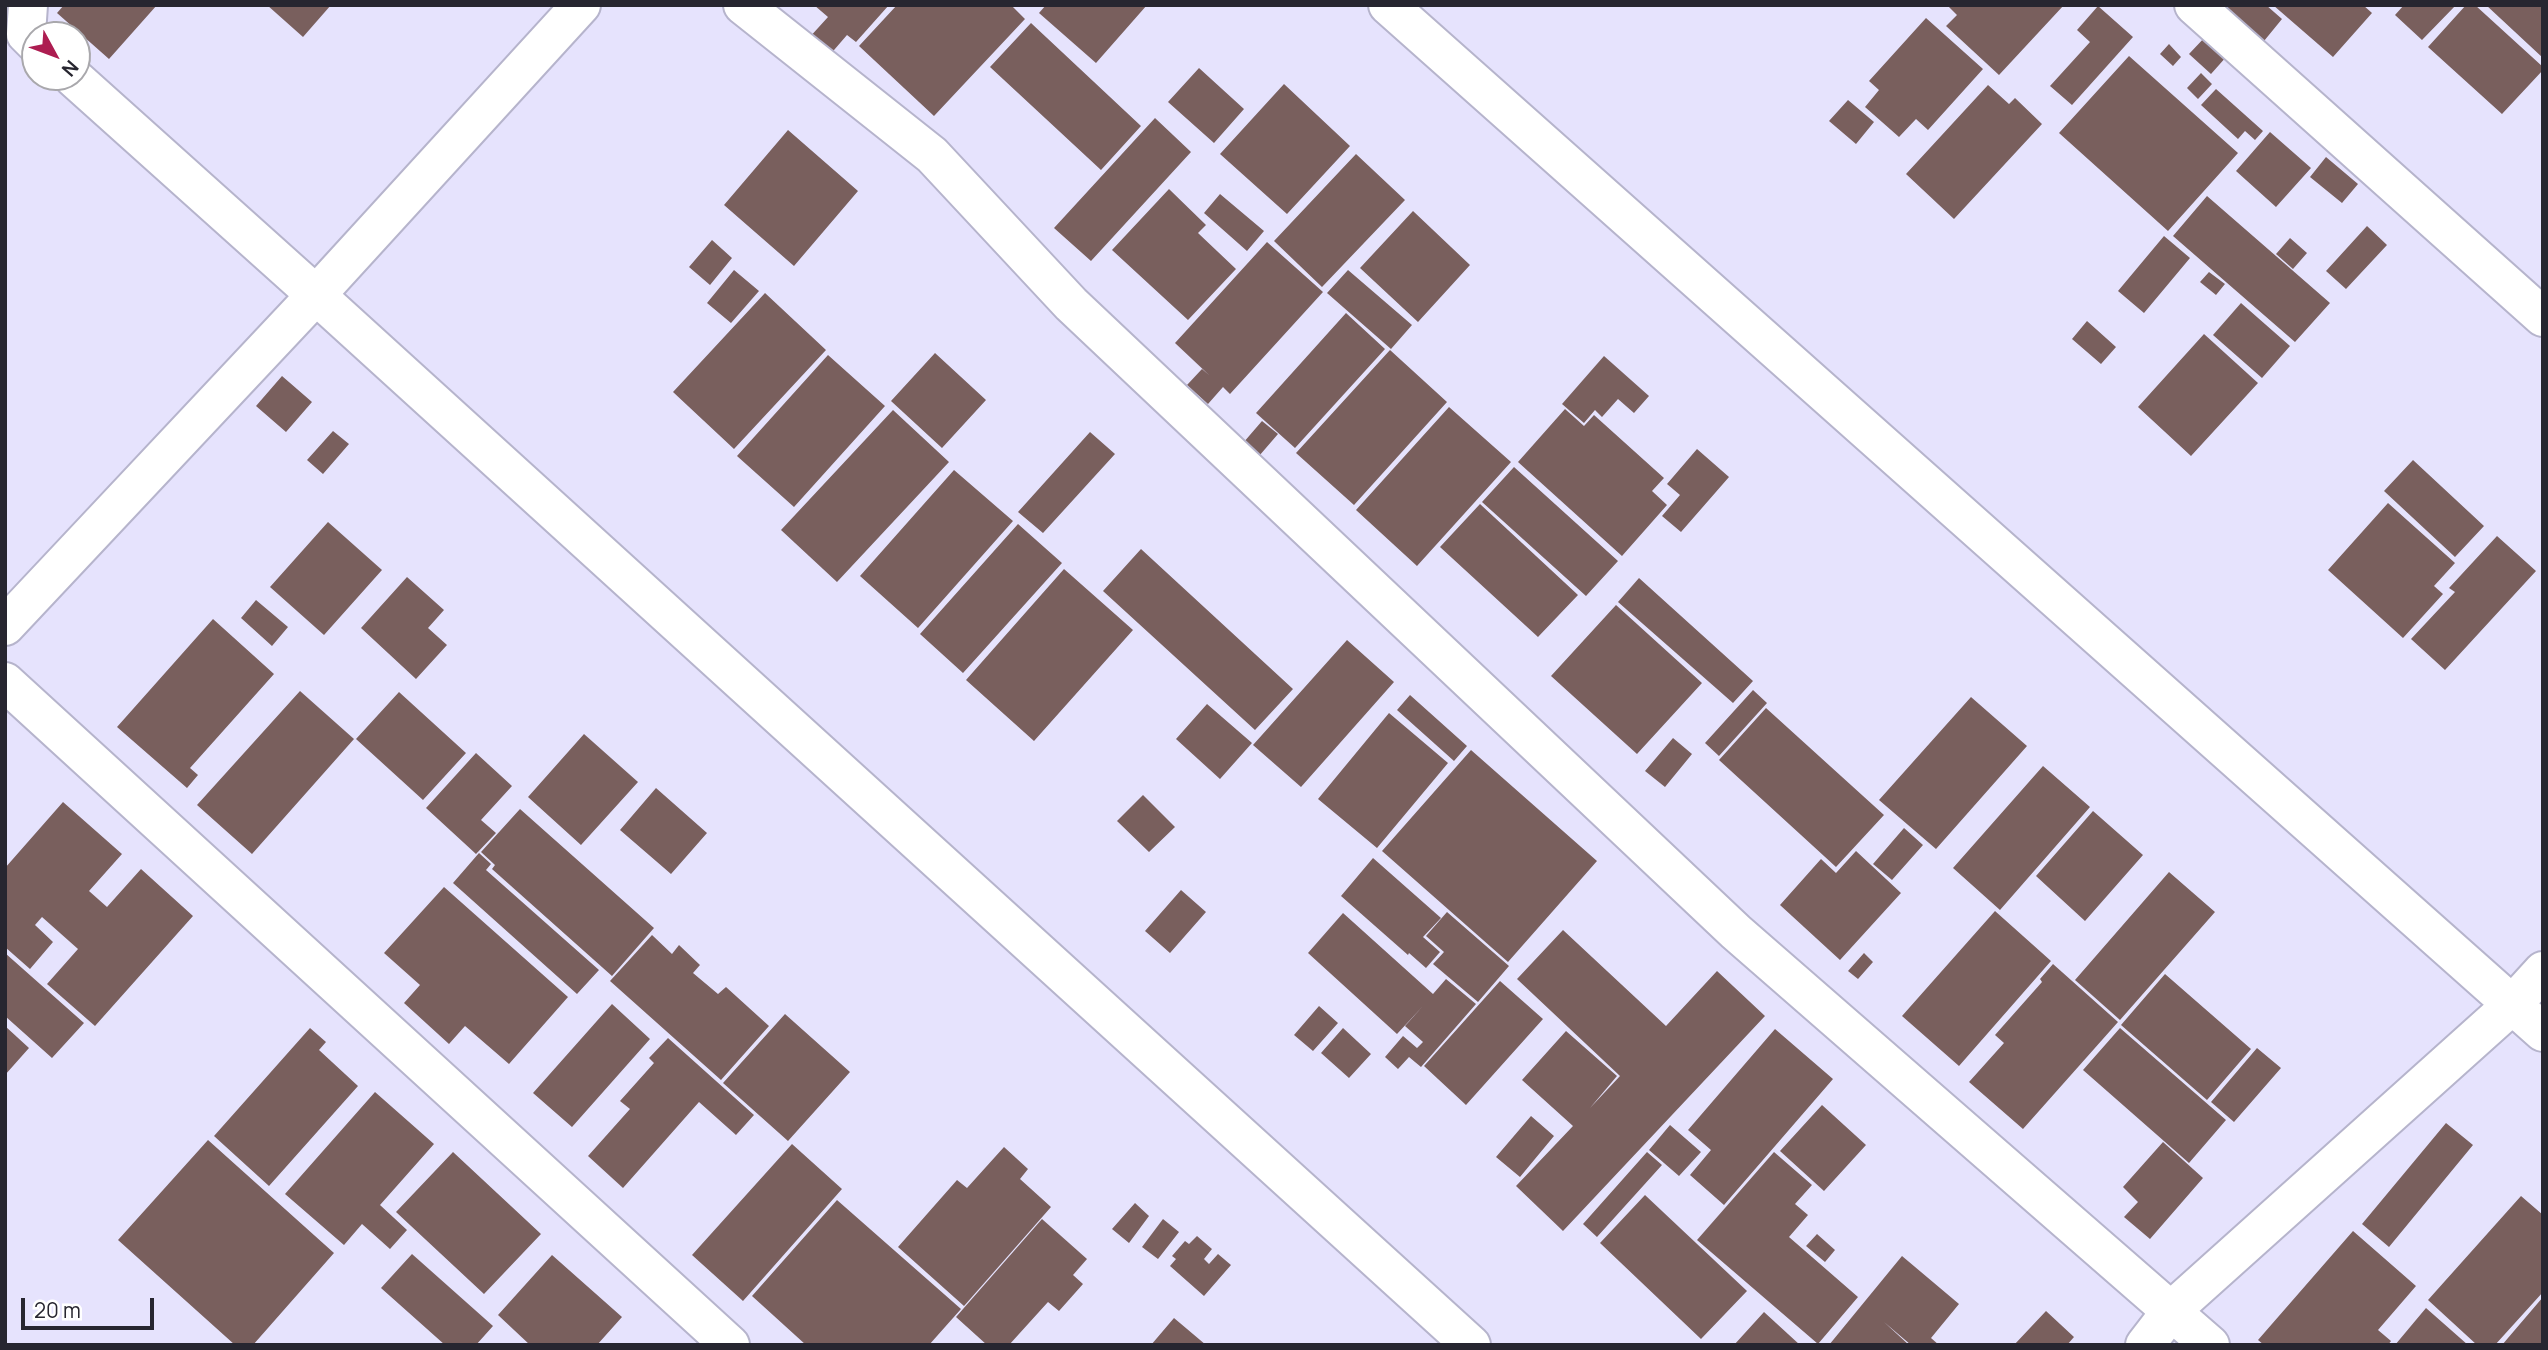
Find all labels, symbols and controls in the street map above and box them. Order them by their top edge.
north arrow [21,21,91,91]
text: N [56,55,85,82]
scale bar [24,1284,158,1328]
text: 20 m [34,1296,81,1324]

